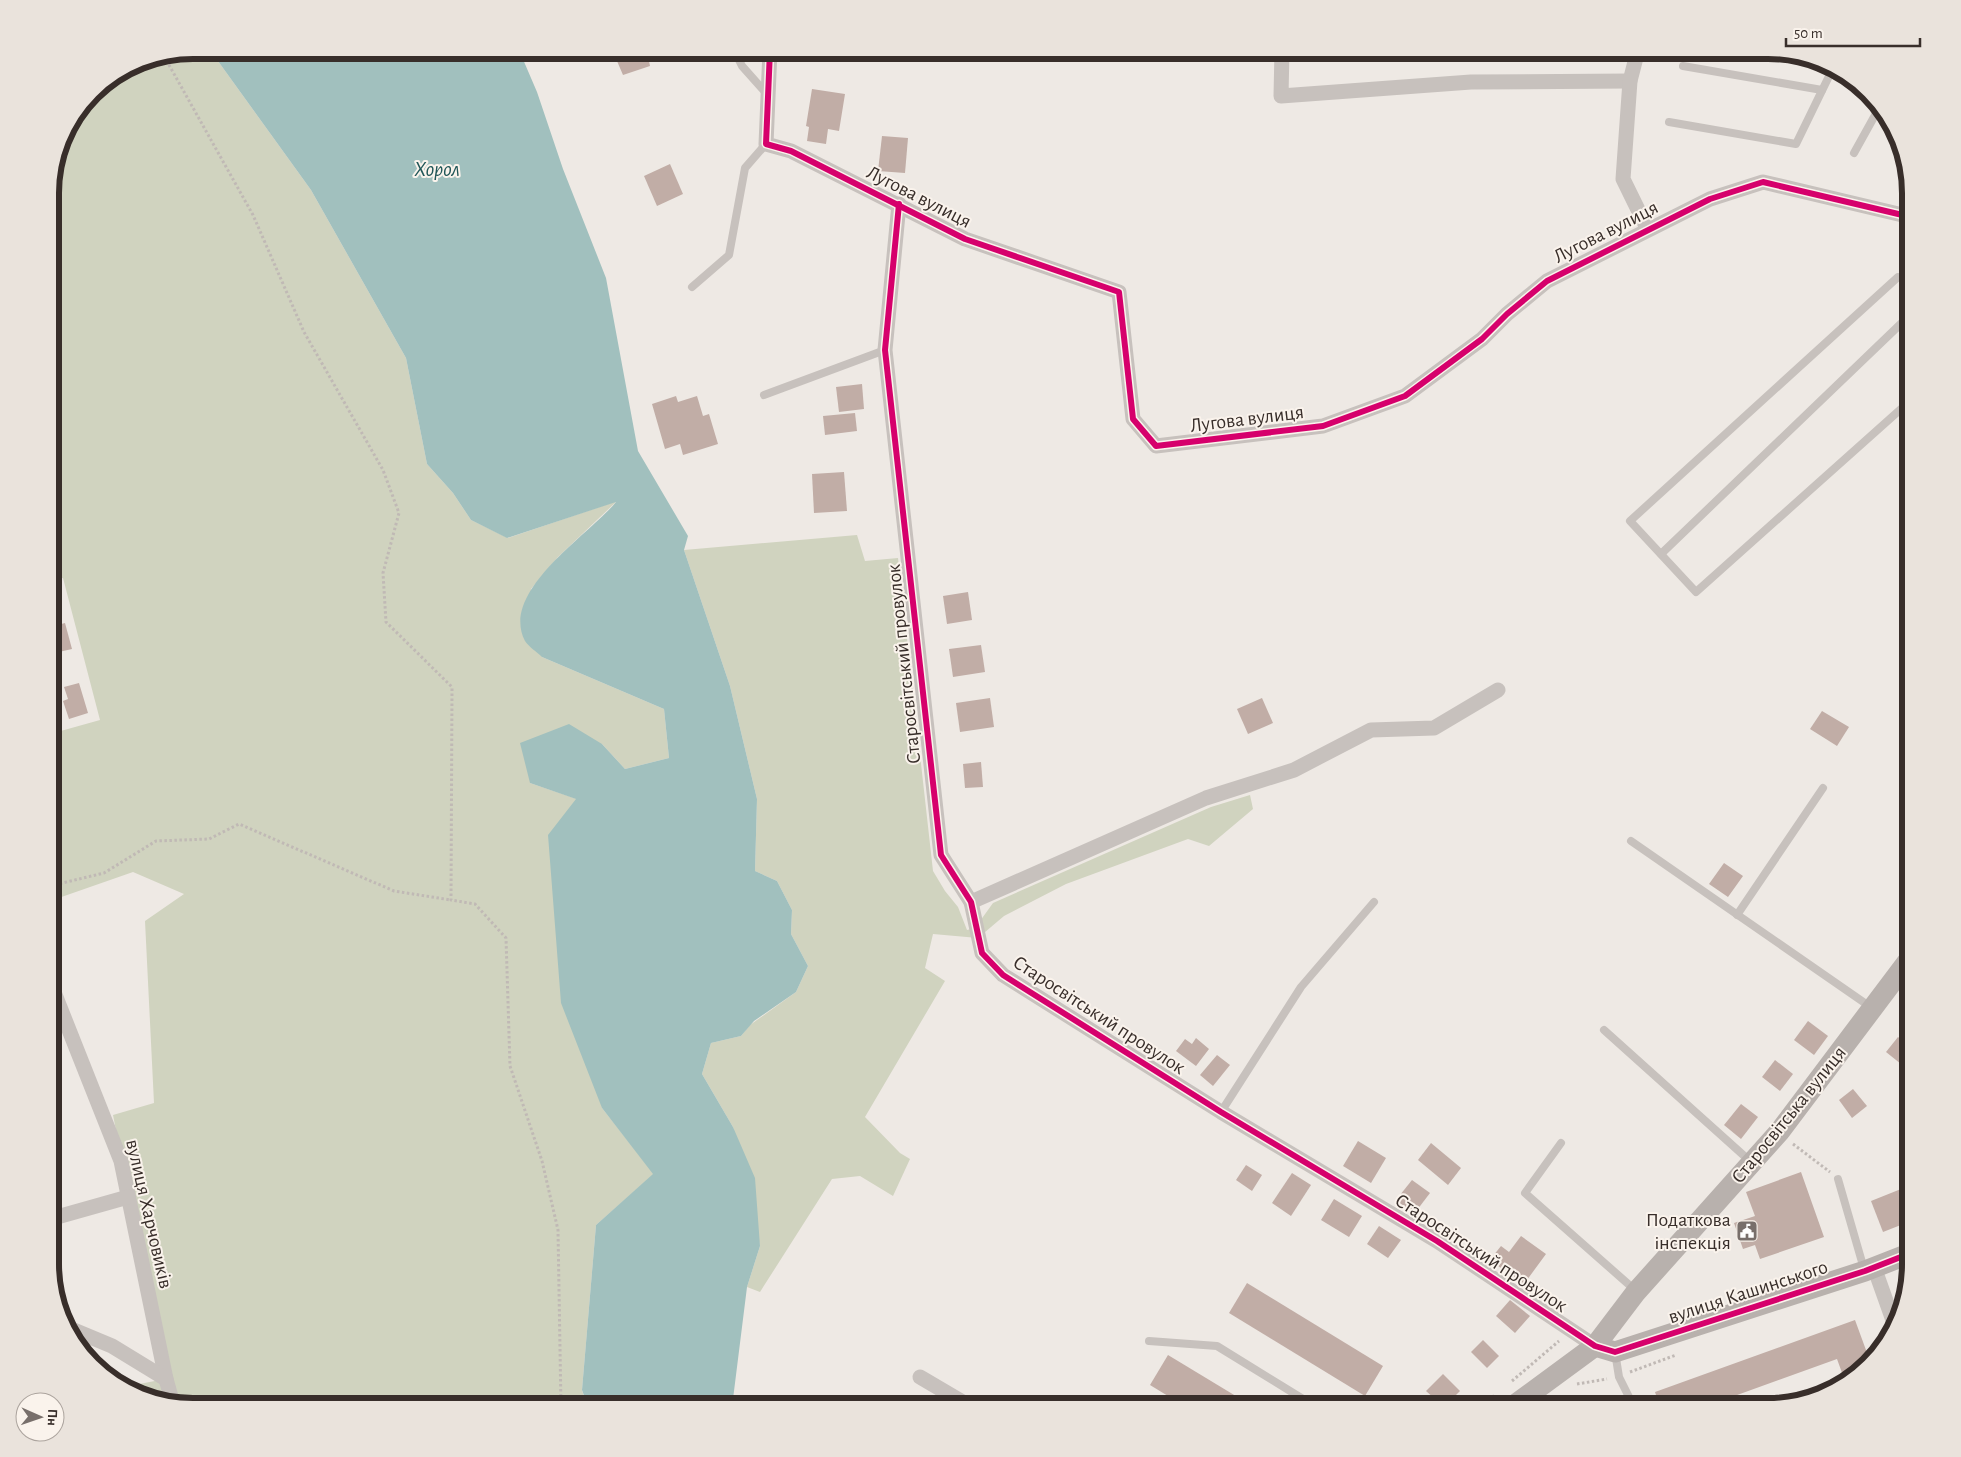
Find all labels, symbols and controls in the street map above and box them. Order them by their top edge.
scale bar [1786,15,1920,47]
text: 50 m [1794,26,1823,41]
water label: Хорол [414,159,460,181]
street label: Лугова вулиця [863,162,975,232]
street label: Лугова вулиця [1550,197,1662,267]
street label: Лугова вулиця [1189,402,1305,436]
street label: Старосвітський провулок [884,563,924,765]
street label: Старосвітський провулок [1009,952,1189,1078]
street label: Старосвітська вулиця [1728,1043,1850,1187]
street label: вулиця Харчовиків [122,1137,176,1291]
street label: Старосвітський провулок [1391,1190,1571,1316]
place label: Податкова інспекція [1646,1210,1731,1253]
public building icon: Податкова інспекція [1735,1219,1759,1243]
street label: вулиця Кашинського [1666,1257,1830,1327]
north arrow [15,1392,65,1442]
text: Пн [45,1409,59,1426]

